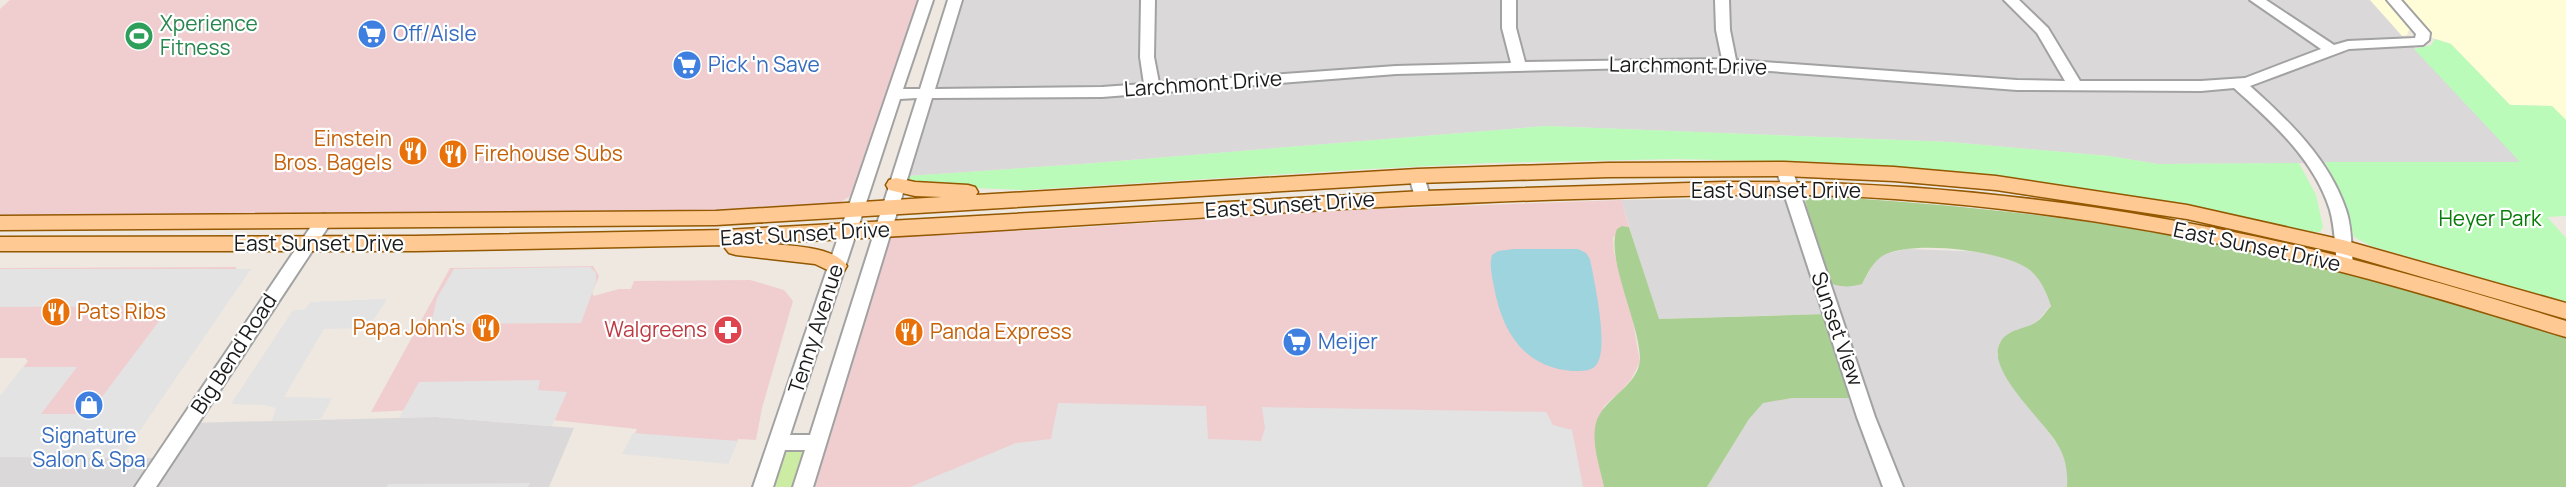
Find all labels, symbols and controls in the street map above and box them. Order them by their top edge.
place label: Xperience Fitness [160,9,258,61]
supermarket icon: Off/Aisle [356,18,388,50]
place label: Off/Aisle [393,19,477,47]
sports icon: Xperience Fitness [123,20,155,52]
supermarket icon: Pick 'n Save [671,49,703,81]
place label: Pick 'n Save [708,50,820,78]
street label: Larchmont Drive [1609,50,1767,80]
street label: Larchmont Drive [1123,64,1283,102]
place label: Einstein Bros. Bagels [274,124,392,176]
restaurant icon: Einstein Bros. Bagels [397,135,429,167]
restaurant icon: Firehouse Subs [437,138,469,170]
place label: Firehouse Subs [474,139,623,167]
street label: East Sunset Drive [1691,176,1861,204]
street label: East Sunset Drive [1204,184,1376,224]
park label: Heyer Park [2439,204,2542,232]
street label: East Sunset Drive [719,215,891,251]
street label: East Sunset Drive [2171,215,2343,277]
street label: East Sunset Drive [234,229,404,257]
street label: Tenny Avenue [781,260,849,397]
street label: Sunset View [1805,268,1871,389]
street label: Big Bend Road [184,288,282,419]
restaurant icon: Pats Ribs [40,296,72,328]
place label: Pats Ribs [77,297,166,325]
restaurant icon: Papa John's [470,312,502,344]
place label: Papa John's [353,313,465,341]
pharmacy icon: Walgreens [712,314,744,346]
place label: Walgreens [604,315,707,343]
restaurant icon: Panda Express [893,316,925,348]
place label: Panda Express [930,317,1072,345]
supermarket icon: Meijer [1281,326,1313,358]
place label: Meijer [1318,327,1378,355]
shop icon: Signature Salon & Spa [73,389,105,421]
place label: Signature Salon & Spa [32,421,146,473]

